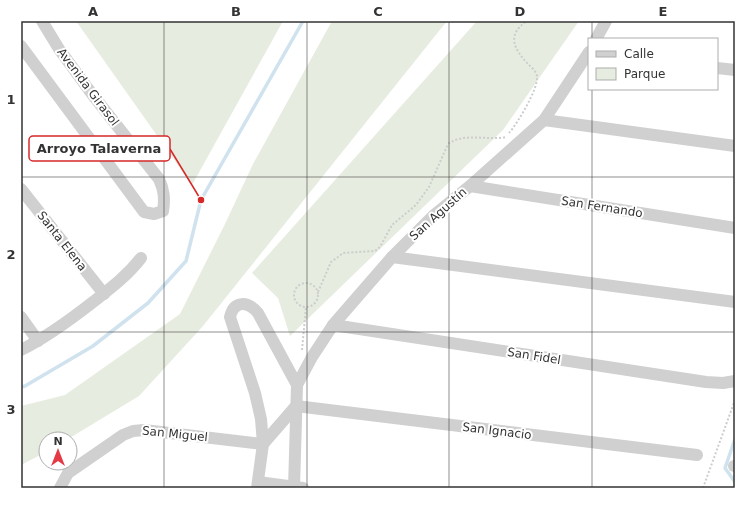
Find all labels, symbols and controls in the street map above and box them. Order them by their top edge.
text: A [88,4,98,19]
text: B [231,4,241,19]
text: C [373,4,383,19]
text: D [515,4,526,19]
text: E [659,4,667,19]
legend [588,38,718,90]
street label: Avenida Girasol [54,45,122,129]
text: Calle [624,47,654,61]
text: Parque [624,67,665,81]
text: 1 [6,92,16,107]
callout: Arroyo Talaverna [29,136,170,161]
text: Arroyo Talaverna [37,141,161,156]
street label: San Agustín [407,185,469,243]
street label: San Fernando [560,194,644,220]
street label: Santa Elena [34,208,90,274]
text: 2 [6,247,16,262]
street label: San Fidel [506,345,562,367]
text: 3 [6,402,16,417]
street label: San Ignacio [462,420,532,442]
street label: San Miguel [141,424,209,444]
north arrow [38,431,78,471]
text: N [53,435,63,448]

